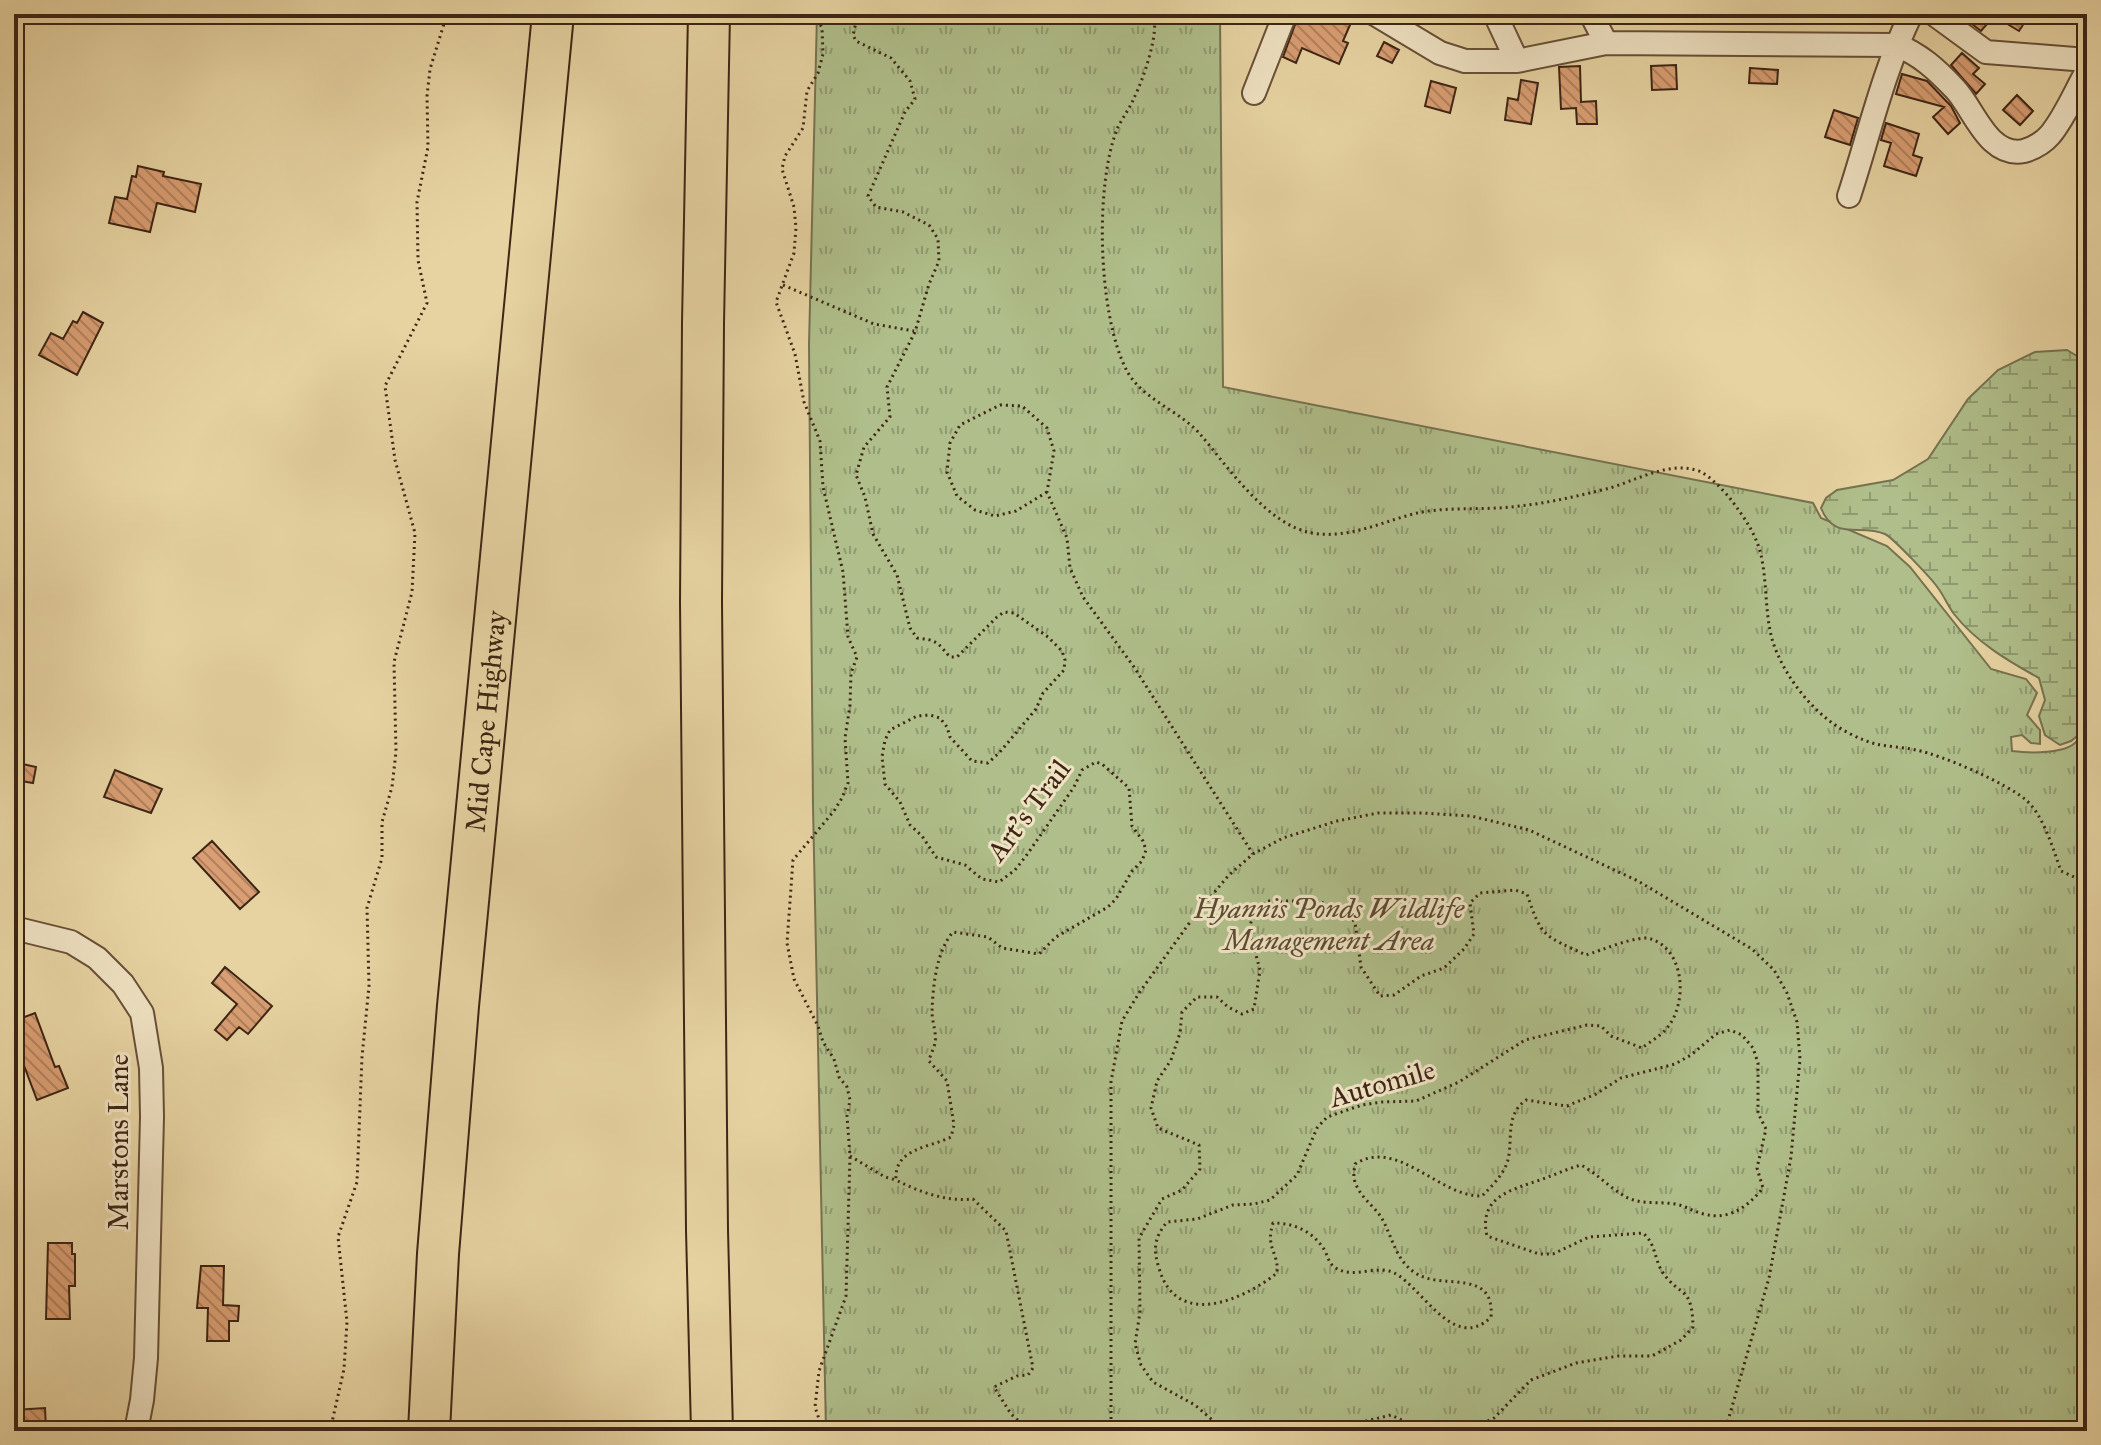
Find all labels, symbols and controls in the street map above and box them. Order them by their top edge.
street label: Mid Cape Highway [458,608,514,834]
street label: Art's Trail [978,752,1078,869]
park label: Hyannis Ponds Wildlife Management Area [1193,891,1465,958]
street label: Automile [1324,1052,1439,1115]
street label: Marstons Lane [101,1054,136,1230]

